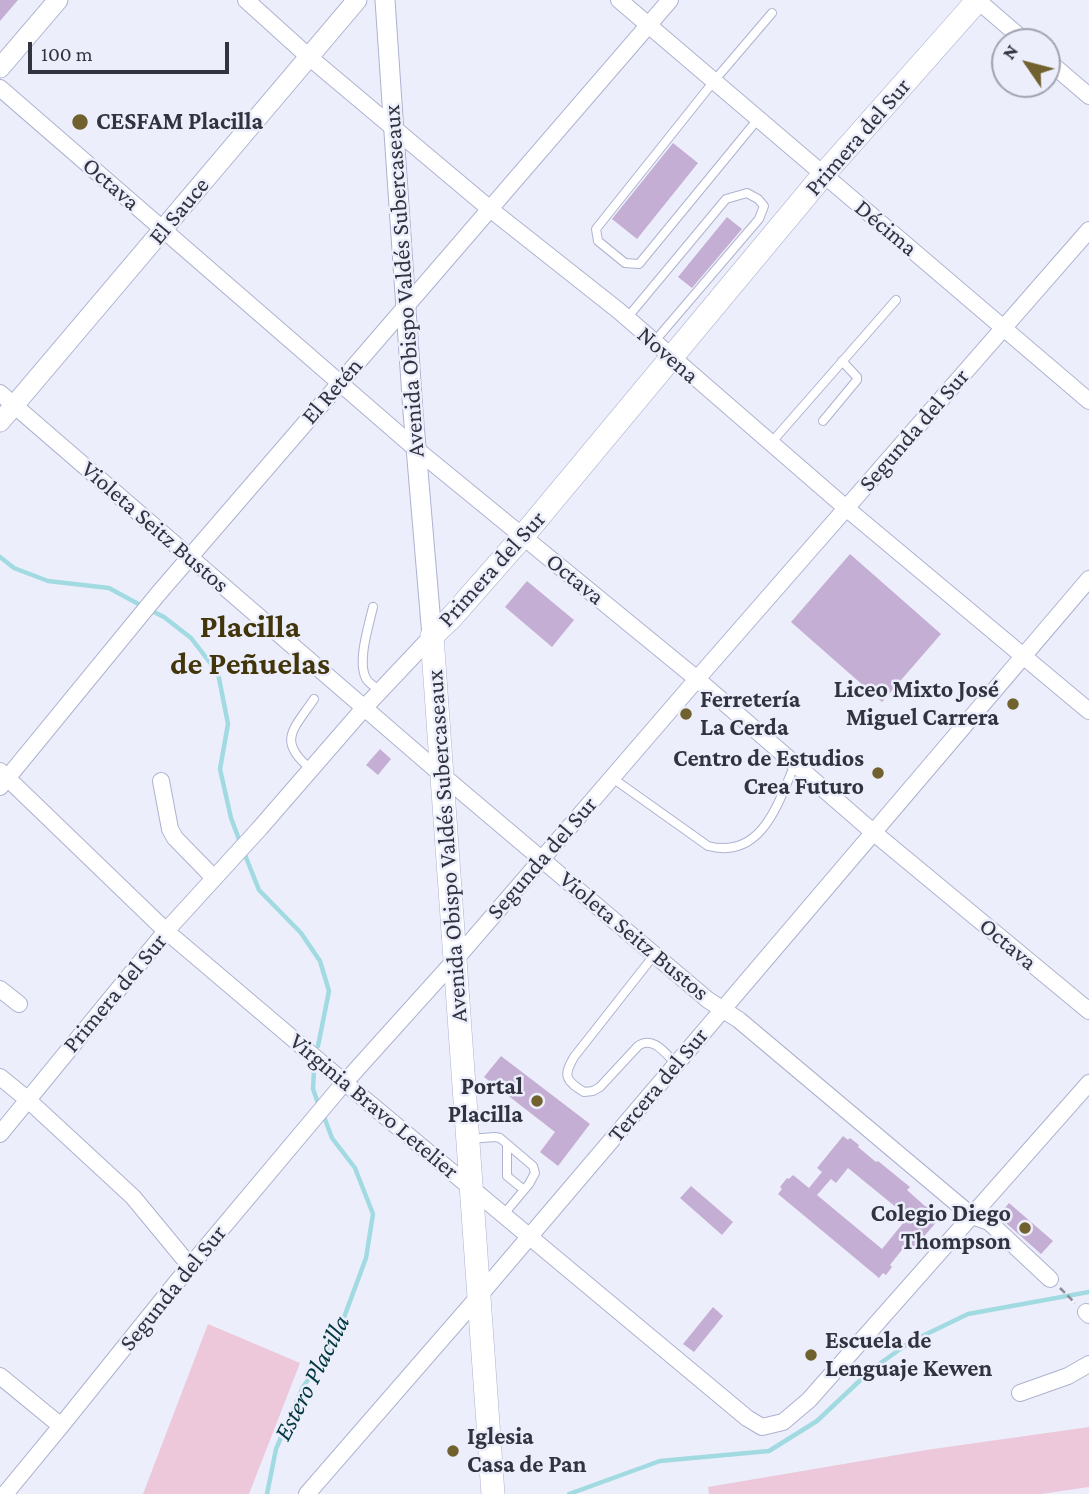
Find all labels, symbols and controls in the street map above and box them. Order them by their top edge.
scale bar [32,28,233,72]
north arrow [991,28,1061,98]
text: N [998,40,1022,63]
text: 100 m [41,42,93,66]
street label: Primera del Sur [799,72,917,202]
street label: Avenida Obispo Valdés Subercaseaux [377,104,431,458]
place label: CESFAM Placilla [96,108,263,136]
marker: CESFAM Placilla [70,112,90,132]
street label: Octava [76,151,146,217]
street label: El Sauce [142,171,216,251]
street label: Décima [849,193,923,263]
street label: Novena [631,320,705,390]
street label: El Retén [295,352,369,430]
street label: Segunda del Sur [853,363,975,497]
street label: Violeta Seitz Bustos [75,455,235,599]
street label: Primera del Sur [432,505,552,633]
street label: Octava [540,547,610,611]
district label: Placilla de Peñuelas [170,608,330,683]
street label: Avenida Obispo Valdés Subercaseaux [420,669,474,1023]
place label: Liceo Mixto José Miguel Carrera [834,676,999,732]
place label: Ferretería La Cerda [700,686,801,742]
marker: Liceo Mixto José Miguel Carrera [1005,696,1021,712]
marker: Ferretería La Cerda [678,706,694,722]
place label: Centro de Estudios Crea Futuro [673,745,864,801]
marker: Centro de Estudios Crea Futuro [870,765,886,781]
street label: Segunda del Sur [481,791,603,925]
street label: Violeta Seitz Bustos [553,865,715,1007]
street label: Octava [973,911,1043,977]
street label: Primera del Sur [57,928,173,1058]
street label: Tercera del Sur [602,1022,714,1148]
street label: Virginia Bravo Letelier [283,1027,465,1185]
place label: Portal Placilla [448,1073,523,1129]
marker: Portal Placilla [529,1093,545,1109]
place label: Colegio Diego Thompson [871,1200,1011,1256]
street label: Segunda del Sur [113,1219,233,1357]
marker: Colegio Diego Thompson [1017,1220,1033,1236]
water label: Estero Placilla [267,1310,357,1446]
place label: Escuela de Lenguaje Kewen [825,1327,992,1383]
marker: Escuela de Lenguaje Kewen [803,1347,819,1363]
place label: Iglesia Casa de Pan [467,1423,587,1479]
marker: Iglesia Casa de Pan [445,1443,461,1459]

